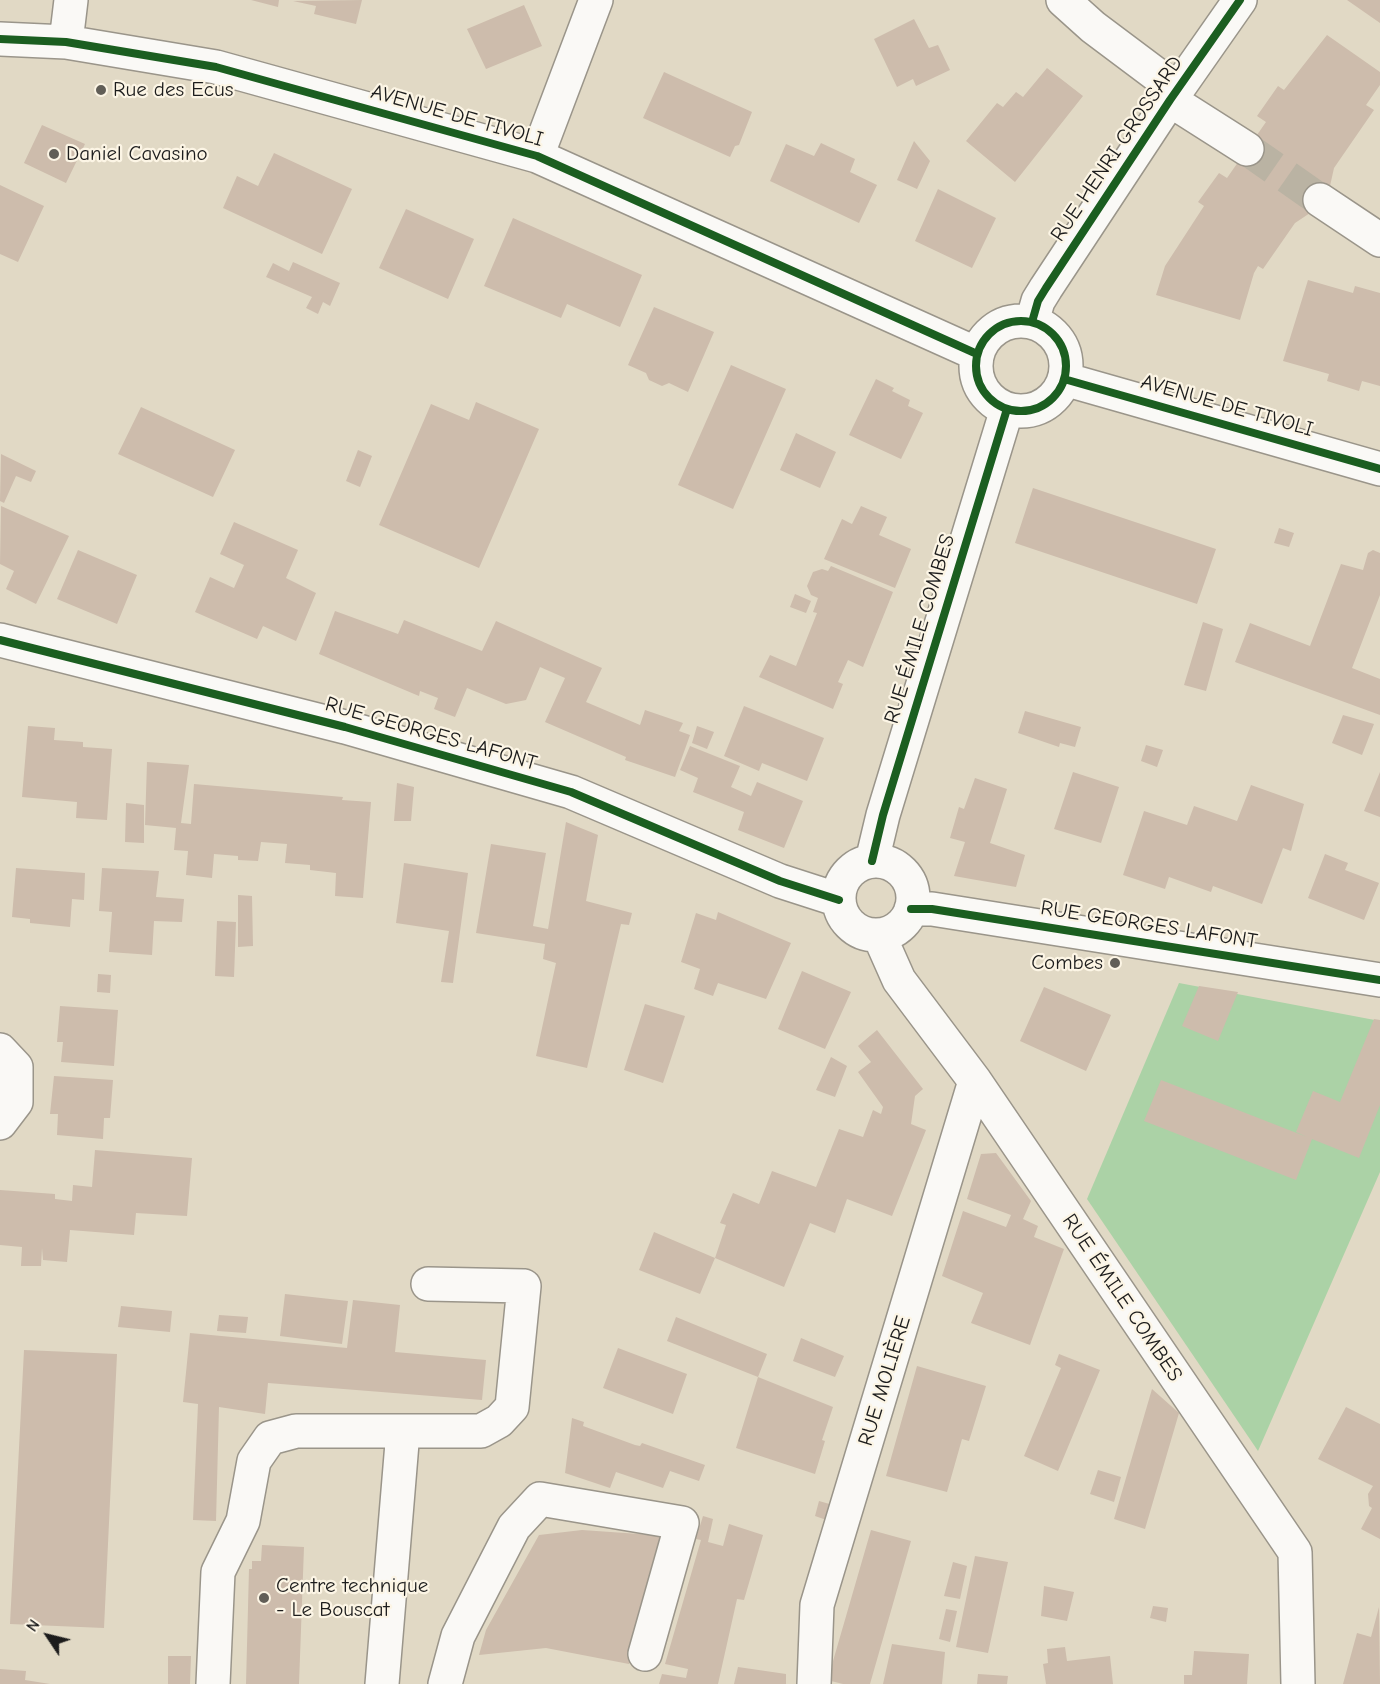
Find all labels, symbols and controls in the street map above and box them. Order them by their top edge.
street label: RUE HENRI GROSSARD [1046,51,1188,247]
place label: Rue des Ecus [113,77,233,103]
street label: AVENUE DE TIVOLI [368,79,546,153]
marker: Rue des Ecus [94,83,108,97]
place label: Daniel Cavasino [66,141,208,167]
marker: Daniel Cavasino [47,147,61,161]
street label: AVENUE DE TIVOLI [1138,369,1316,443]
street label: RUE ÉMILE COMBES [879,531,961,727]
street label: RUE GEORGES LAFONT [322,692,540,776]
street label: RUE GEORGES LAFONT [1039,895,1259,955]
place label: Combes [1031,950,1103,976]
marker: Combes [1108,956,1122,970]
street label: RUE ÉMILE COMBES [1057,1209,1187,1387]
street label: RUE MOLIÈRE [853,1313,917,1449]
place label: Centre technique - Le Bouscat [276,1573,428,1623]
marker: Centre technique - Le Bouscat [257,1591,271,1605]
north arrow [18,1606,78,1666]
text: N [23,1616,44,1635]

